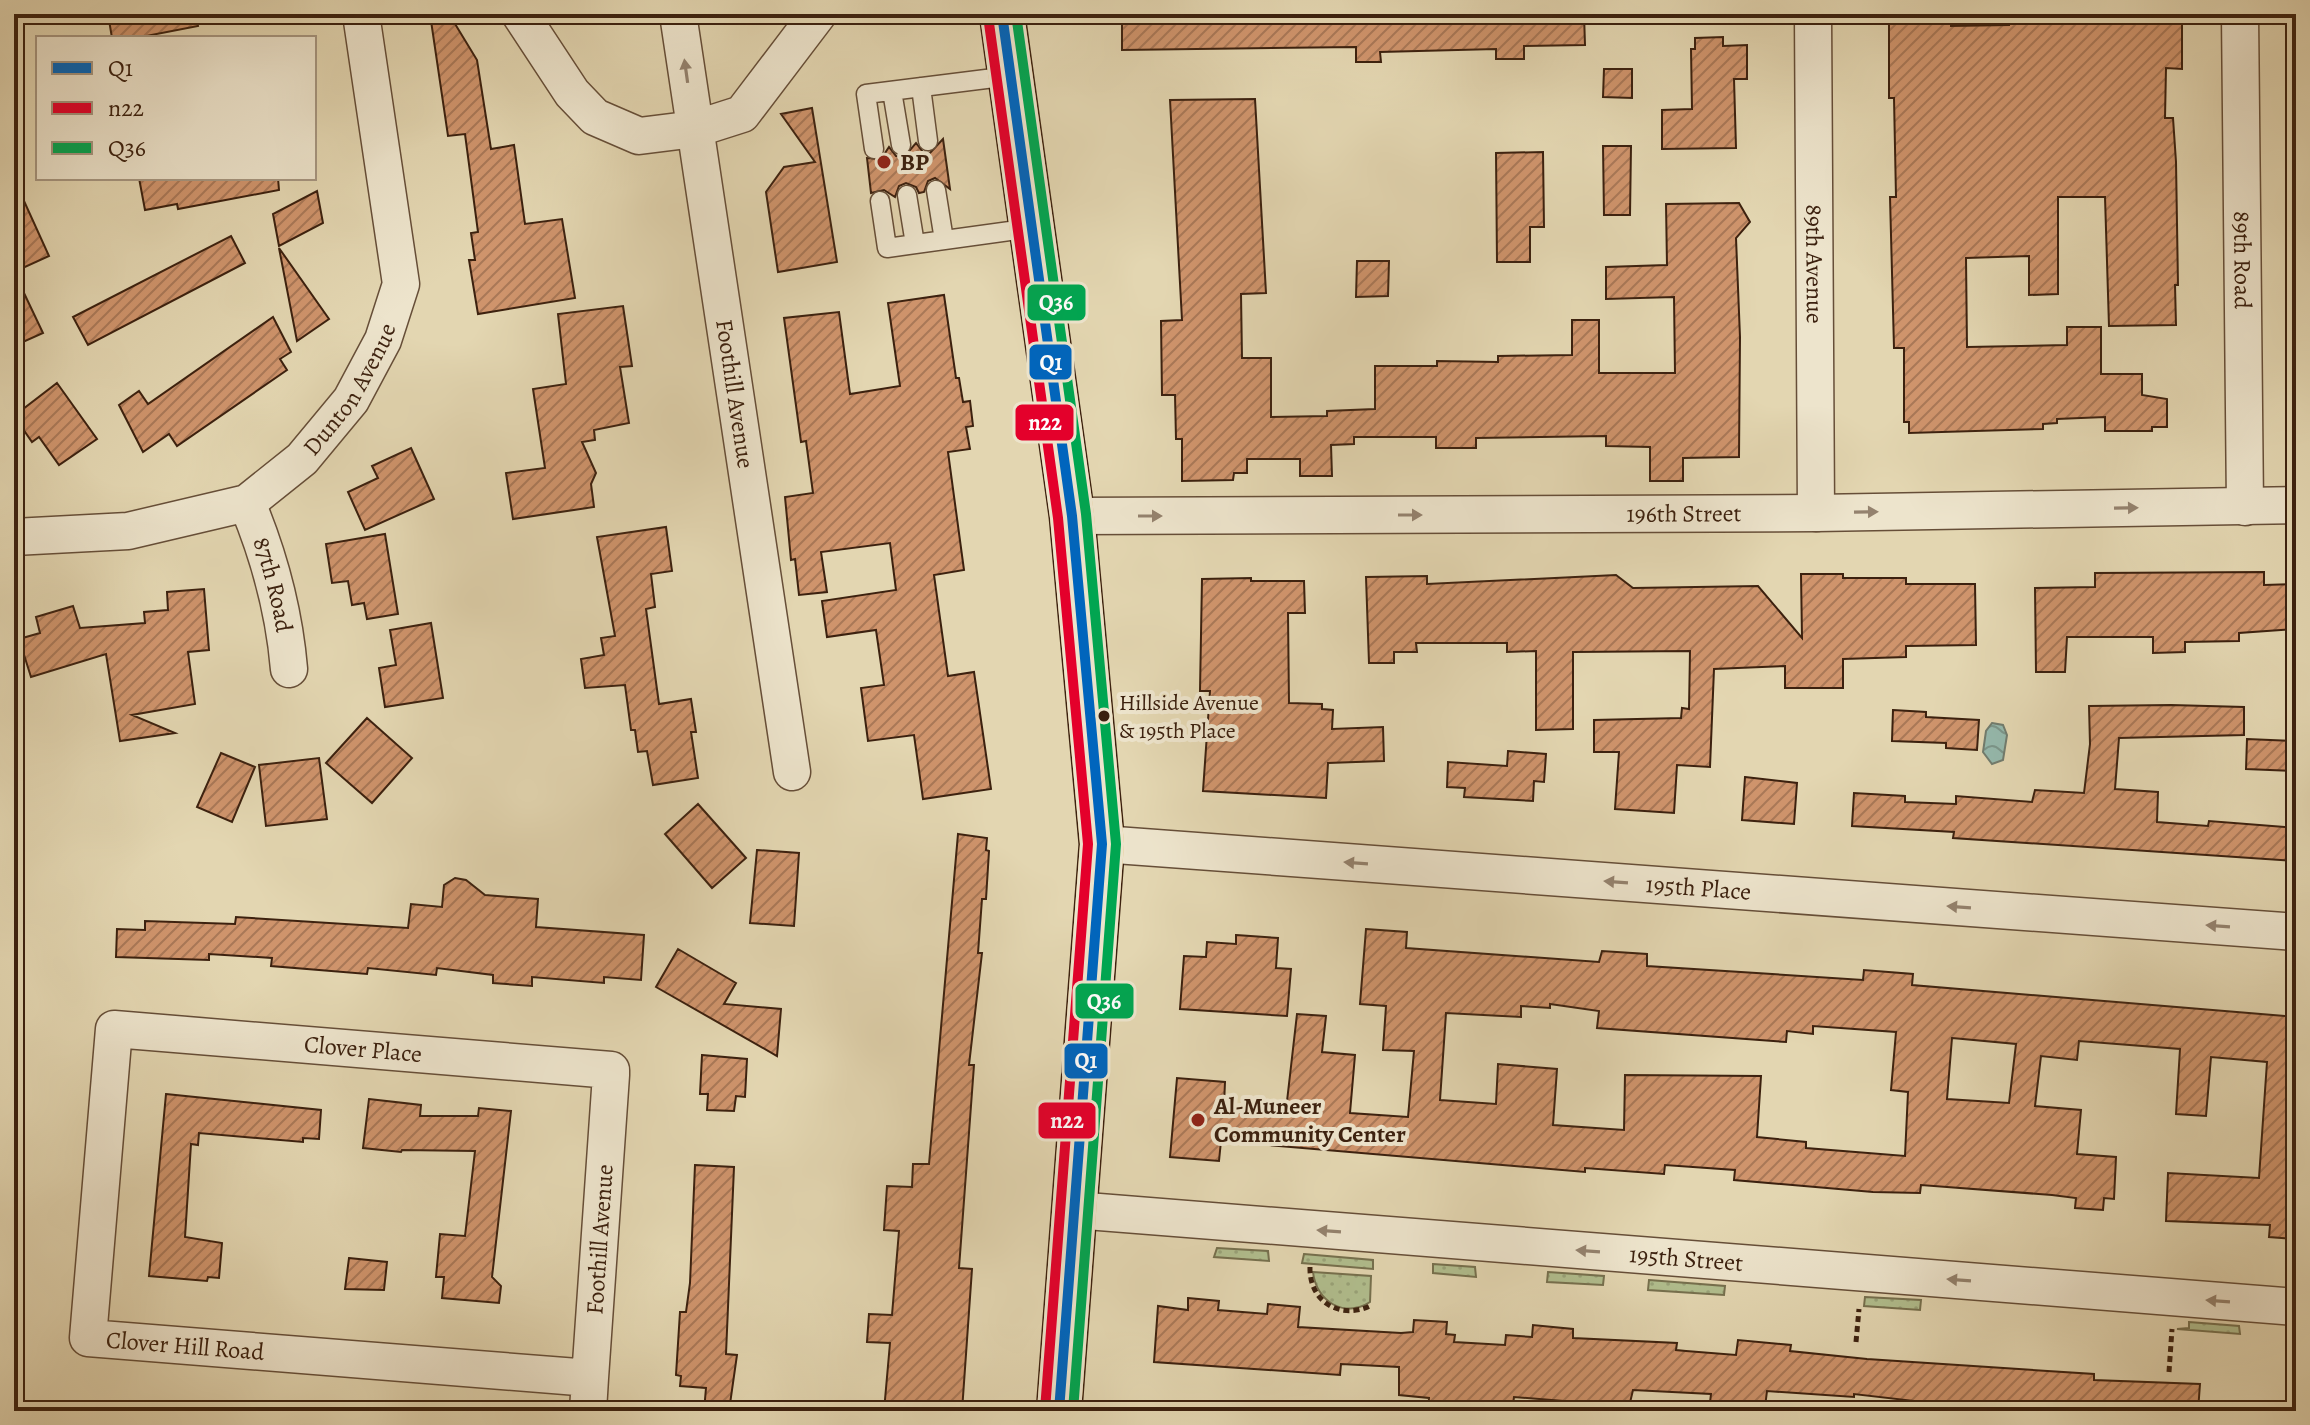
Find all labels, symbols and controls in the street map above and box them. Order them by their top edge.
legend [36,36,316,180]
text: Q1 [108,52,133,84]
one-way arrow [679,59,692,84]
text: n22 [108,92,144,124]
text: Q36 [108,132,146,164]
place label: BP [900,146,929,178]
marker: BP [875,153,893,171]
street label: 89th Avenue [1798,204,1831,324]
street label: 89th Road [2226,211,2259,309]
line badge: Q36 [1026,283,1087,322]
text: Q36 [1039,288,1073,318]
street label: Foothill Avenue [708,317,762,471]
street label: Dunton Avenue [295,319,403,462]
line badge: Q1 [1028,343,1073,381]
text: Q1 [1040,348,1063,378]
line badge: n22 [1014,403,1075,442]
text: n22 [1028,408,1062,438]
street label: 196th Street [1627,497,1742,530]
one-way arrow [2114,502,2139,515]
one-way arrow [1854,506,1879,518]
one-way arrow [1398,509,1423,521]
one-way arrow [1138,510,1163,522]
street label: 87th Road [245,533,300,635]
place label: Hillside Avenue & 195th Place [1119,688,1259,746]
marker: Hillside Avenue & 195th Place [1096,708,1112,724]
one-way arrow [1344,856,1369,869]
street label: 195th Place [1644,868,1752,908]
one-way arrow [1603,875,1628,888]
one-way arrow [1946,900,1971,913]
one-way arrow [2205,919,2230,932]
line badge: Q36 [1074,982,1135,1020]
text: Q36 [1087,987,1121,1017]
street label: Clover Place [303,1028,423,1070]
line badge: Q1 [1063,1042,1109,1080]
text: Q1 [1075,1046,1098,1076]
place label: Al-Muneer Community Center [1213,1090,1406,1150]
line badge: n22 [1037,1101,1097,1140]
text: n22 [1050,1106,1084,1136]
marker: Al-Muneer Community Center [1189,1111,1207,1129]
street label: Foothill Avenue [578,1163,621,1316]
one-way arrow [1316,1224,1341,1237]
street label: 195th Street [1628,1238,1744,1279]
one-way arrow [1575,1244,1600,1257]
one-way arrow [1946,1273,1971,1286]
one-way arrow [2205,1294,2230,1307]
street label: Clover Hill Road [105,1323,266,1368]

